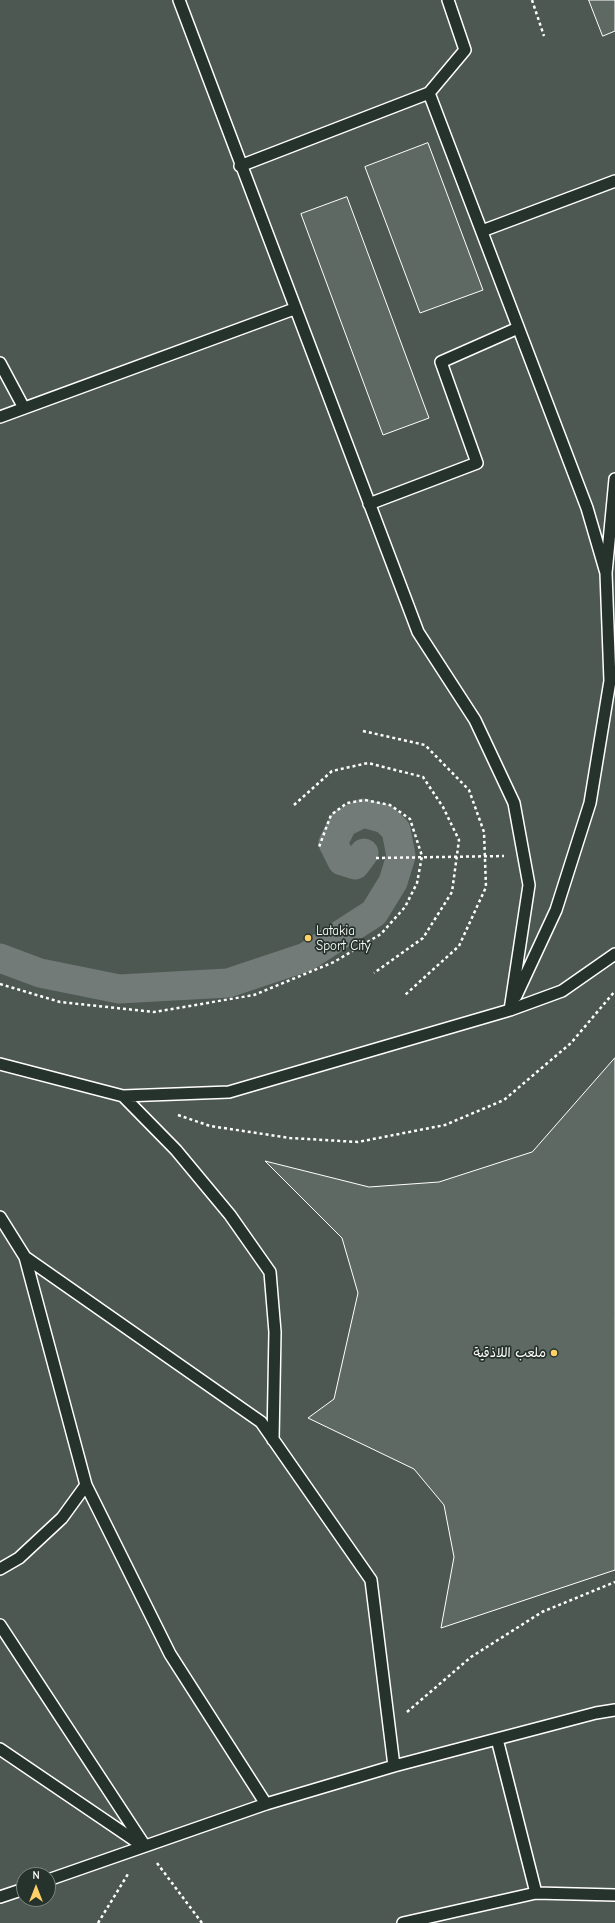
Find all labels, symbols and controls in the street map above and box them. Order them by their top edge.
place label: Latakia Sport City [316,923,371,954]
marker: Latakia Sport City [303,933,313,943]
place label: ملعب اللاذقية [473,1345,546,1361]
marker: ملعب اللاذقية [549,1348,559,1358]
north arrow [16,1867,56,1907]
text: N [32,1869,40,1882]

